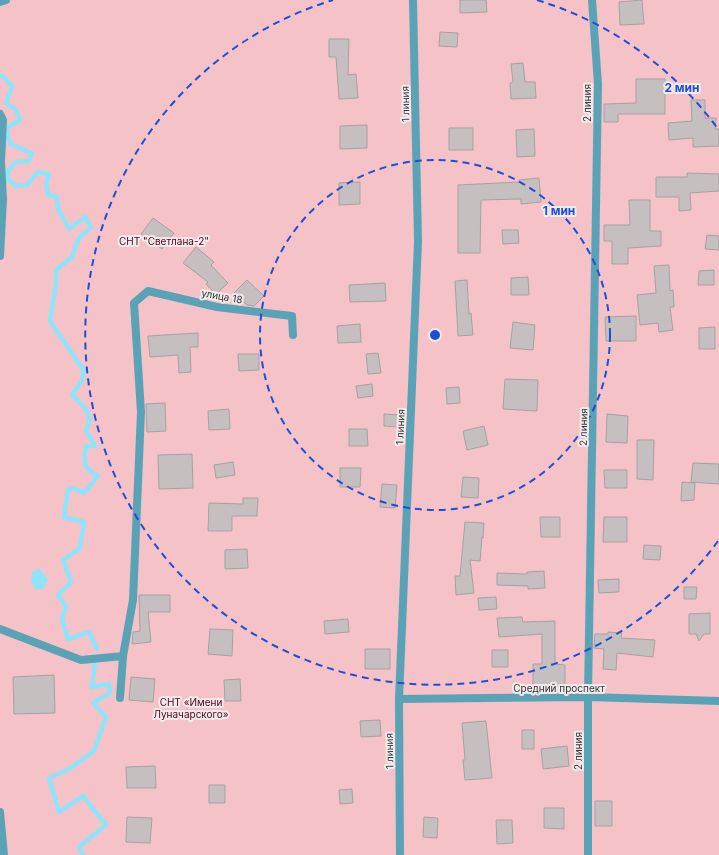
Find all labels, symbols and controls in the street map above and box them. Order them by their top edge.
text: 2 мин [664,80,700,95]
street label: 2 линия [581,84,593,122]
street label: 1 линия [399,86,411,122]
text: 1 мин [543,203,575,218]
park label: СНТ "Светлана-2" [119,235,209,247]
street label: улица 18 [201,286,243,306]
centre of rings [428,328,442,342]
street label: 2 линия [577,408,589,446]
street label: 1 линия [393,409,407,445]
street label: Средний проспект [513,682,605,694]
park label: СНТ «Имени Луначарского» [153,696,229,720]
street label: 2 линия [572,732,584,770]
street label: 1 линия [383,733,395,769]

